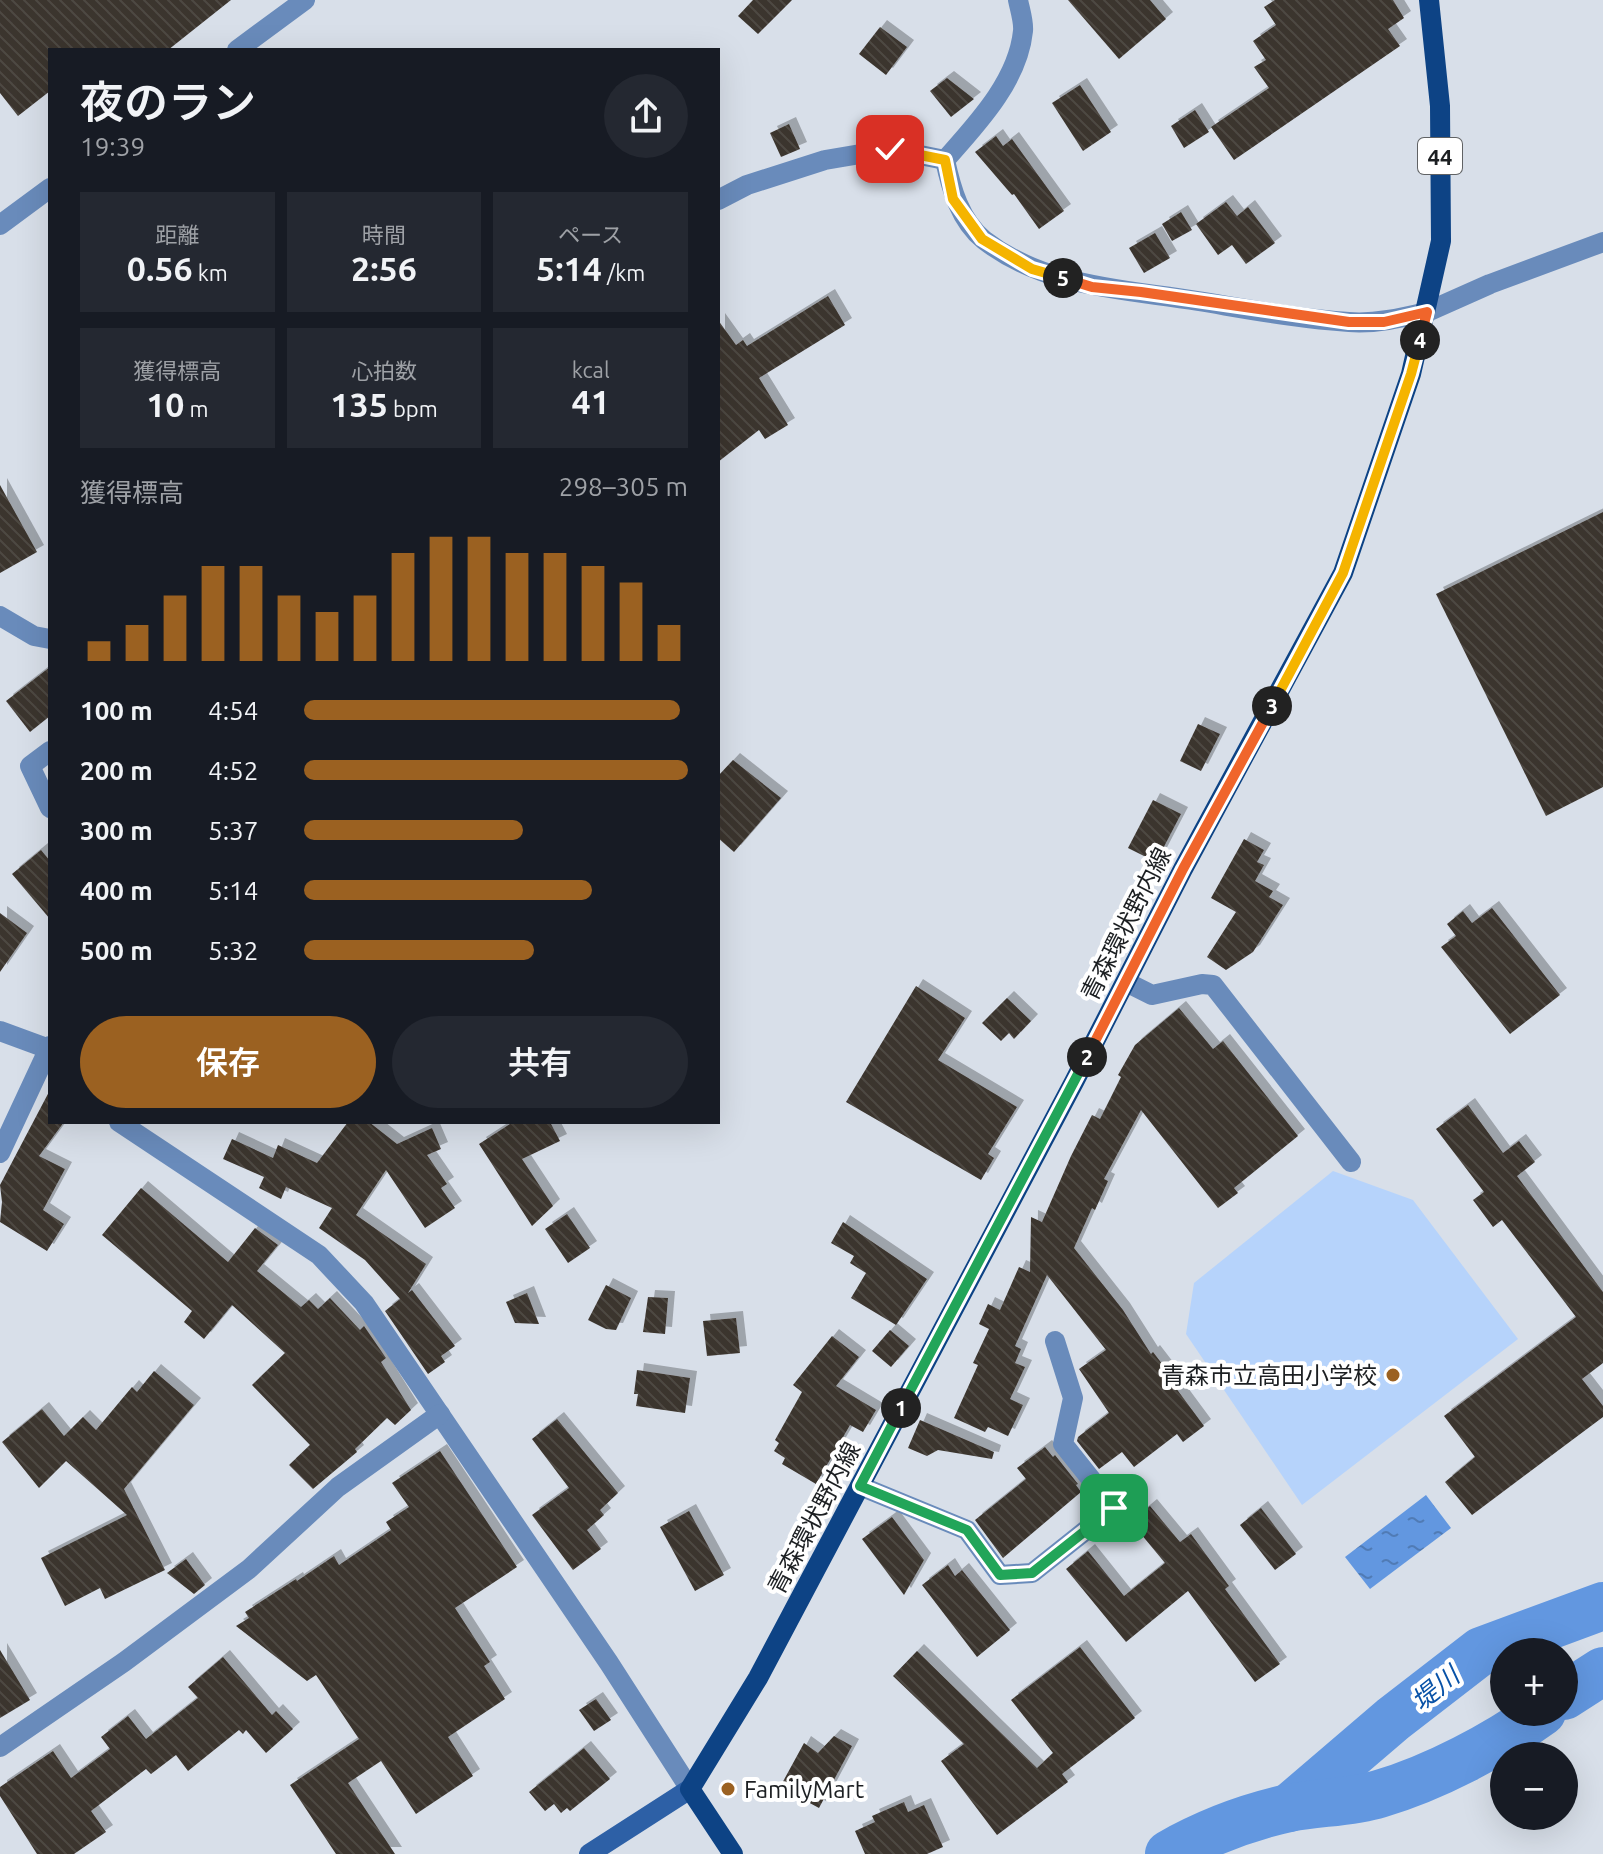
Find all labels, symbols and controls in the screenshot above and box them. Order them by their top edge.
button: share [604,74,688,158]
text: 夜のラン [80,77,256,126]
pin [856,115,924,183]
icon: check [868,127,912,171]
text: 19:39 [80,132,145,161]
road number: 44 [1418,138,1462,174]
text: 距離 [155,222,199,247]
text: 時間 [362,222,406,247]
text: ペース [558,222,623,247]
text: 0.56 [127,249,193,287]
text: 2:56 [351,249,417,287]
text: 5:14 [536,249,602,287]
pin: 5 [1043,258,1083,298]
text: km [193,260,228,285]
text: /km [602,260,645,285]
text: 5 [1057,265,1069,290]
pin: 4 [1400,320,1440,360]
text: 4 [1414,327,1426,352]
text: kcal [572,357,610,382]
text: 獲得標高 [133,358,221,383]
text: 心拍数 [351,358,417,383]
text: 41 [571,382,610,420]
text: 10 [146,385,184,423]
text: 135 [330,385,388,423]
text: m [184,396,209,421]
text: bpm [388,396,438,421]
text: 298–305 m [559,472,688,501]
text: 獲得標高 [80,478,184,507]
pin: 3 [1252,686,1292,726]
text: 3 [1266,693,1278,718]
text: 100 m [80,696,153,725]
text: 4:54 [208,696,258,725]
text: 200 m [80,756,153,785]
text: 4:52 [208,756,258,785]
text: 300 m [80,816,153,845]
text: 5:37 [208,816,258,845]
street label: 青森環状野内線 [1076,843,1176,1005]
text: 400 m [80,876,153,905]
text: 5:14 [208,876,258,905]
text: 500 m [80,936,153,965]
text: 5:32 [208,936,258,965]
button: 保存 [80,1016,376,1108]
button: 共有 [392,1016,688,1108]
pin: 2 [1067,1037,1107,1077]
text: 2 [1081,1044,1093,1069]
place label: 青森市立高田小学校 [1161,1362,1377,1389]
marker: 青森市立高田小学校 [1384,1366,1402,1384]
pin: 1 [881,1388,921,1428]
text: 1 [895,1395,907,1420]
street label: 青森環状野内線 [763,1437,865,1599]
pin [1080,1474,1148,1542]
icon: arrive [1092,1486,1136,1530]
map controls [1490,1638,1578,1830]
button: + [1490,1638,1578,1726]
water label: 堤川 [1406,1658,1467,1716]
button: − [1490,1742,1578,1830]
place label: FamilyMart [744,1776,865,1803]
marker: FamilyMart [719,1780,737,1798]

